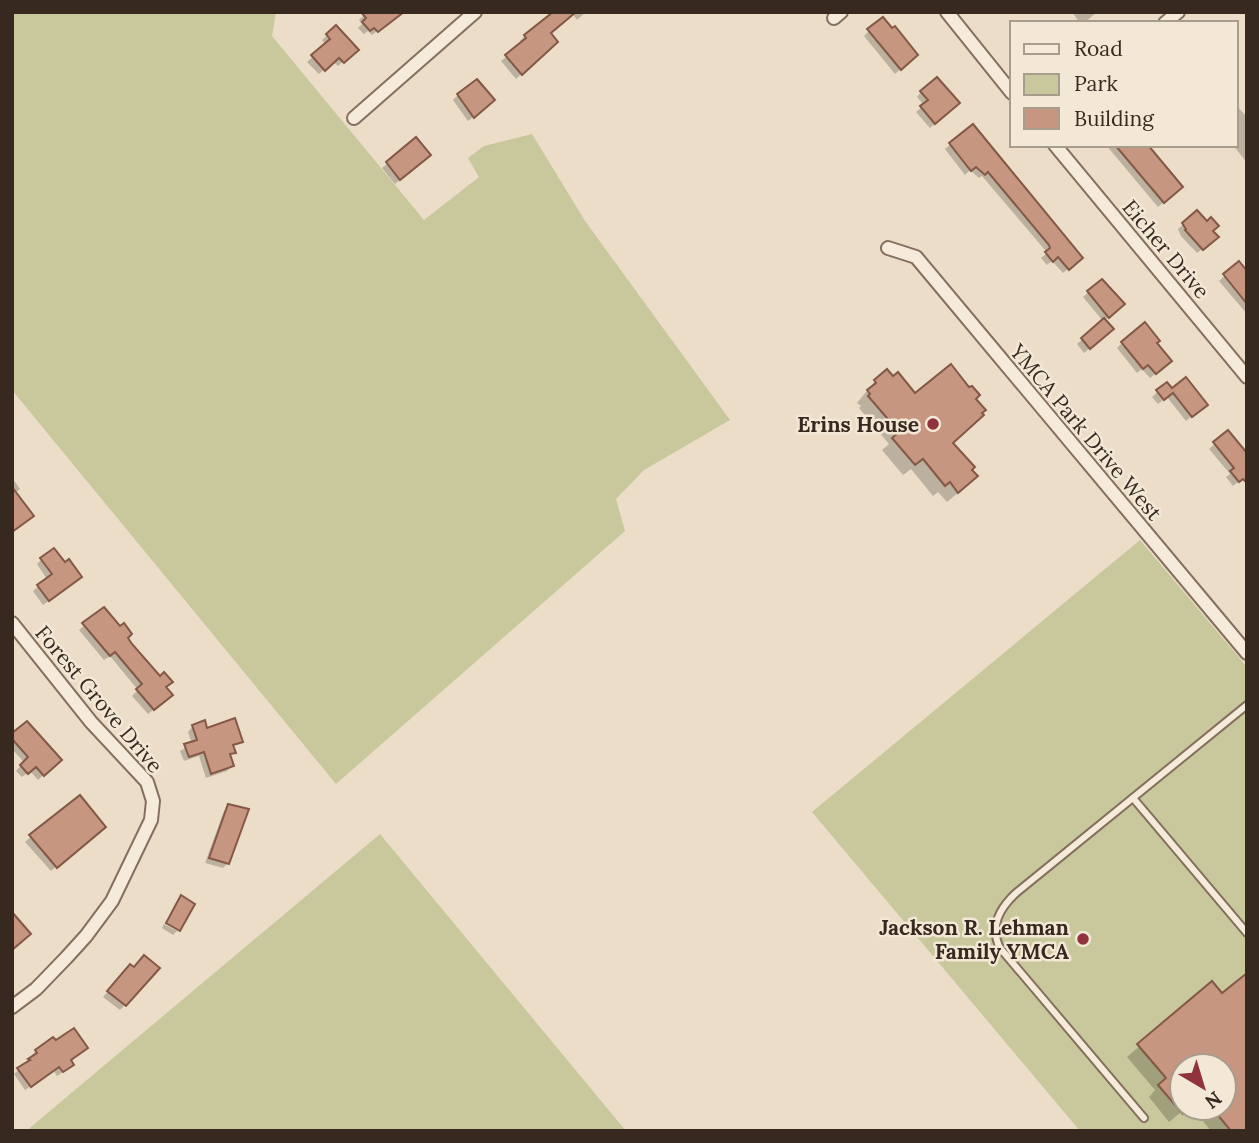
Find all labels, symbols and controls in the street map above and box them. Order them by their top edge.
legend [1010,21,1238,147]
text: Road [1074,35,1123,62]
text: Park [1074,70,1118,97]
text: Building [1074,105,1154,132]
street label: Eicher Drive [1117,194,1215,304]
street label: YMCA Park Drive West [1004,337,1168,526]
place label: Erins House [797,411,919,438]
marker: Erins House [925,416,941,432]
street label: Forest Grove Drive [29,620,169,778]
place label: Jackson R. Lehman Family YMCA [879,914,1069,965]
marker: Jackson R. Lehman Family YMCA [1075,931,1091,947]
north arrow [1168,1052,1238,1122]
text: N [1200,1086,1227,1115]

